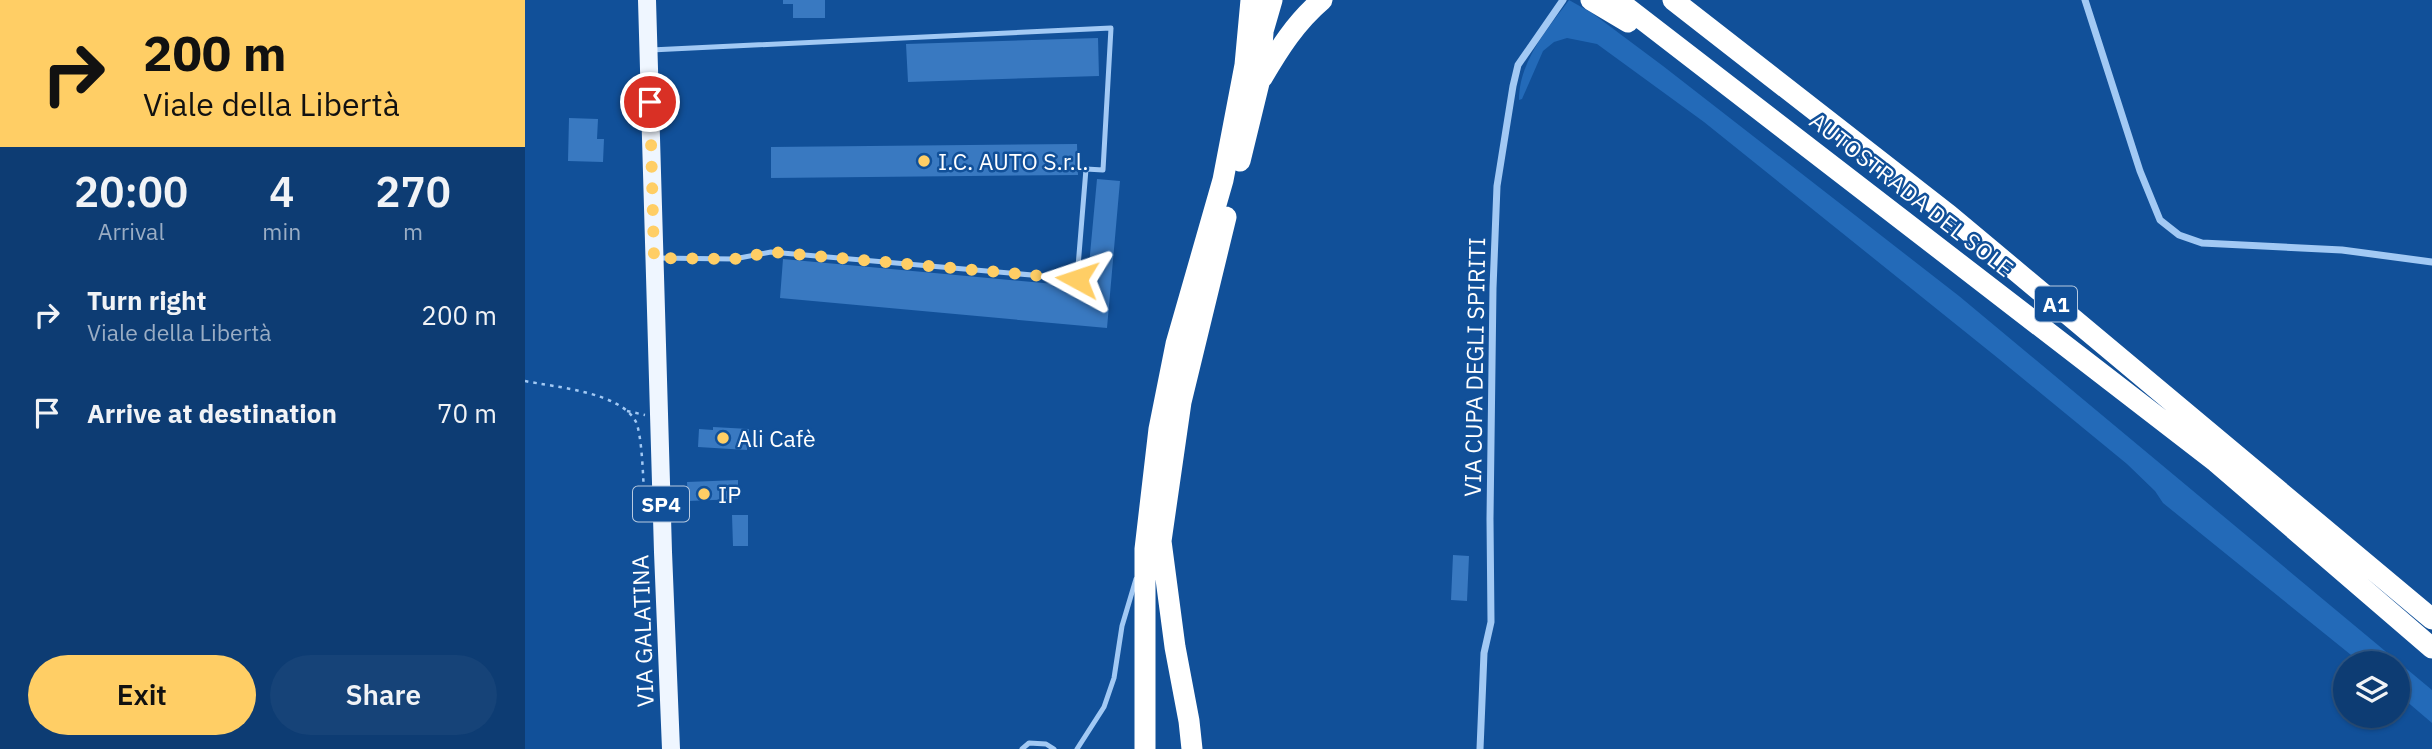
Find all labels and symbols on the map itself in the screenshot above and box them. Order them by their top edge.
pin [620,72,680,132]
street label: AUTOSTRADA DEL SOLE [1804,105,2020,283]
place label: I.C. AUTO S.r.l. [938,146,1088,176]
marker: I.C. AUTO S.r.l. [916,153,932,169]
street label: VIA CUPA DEGLI SPIRITI [1457,237,1491,497]
position arrow [1040,242,1114,316]
road number: A1 [2035,286,2077,322]
place label: Ali Cafè [737,423,816,453]
marker: Ali Cafè [715,430,731,446]
place label: IP [718,479,741,509]
road number: SP4 [633,486,689,522]
marker: IP [696,486,712,502]
street label: VIA GALATINA [624,554,660,708]

